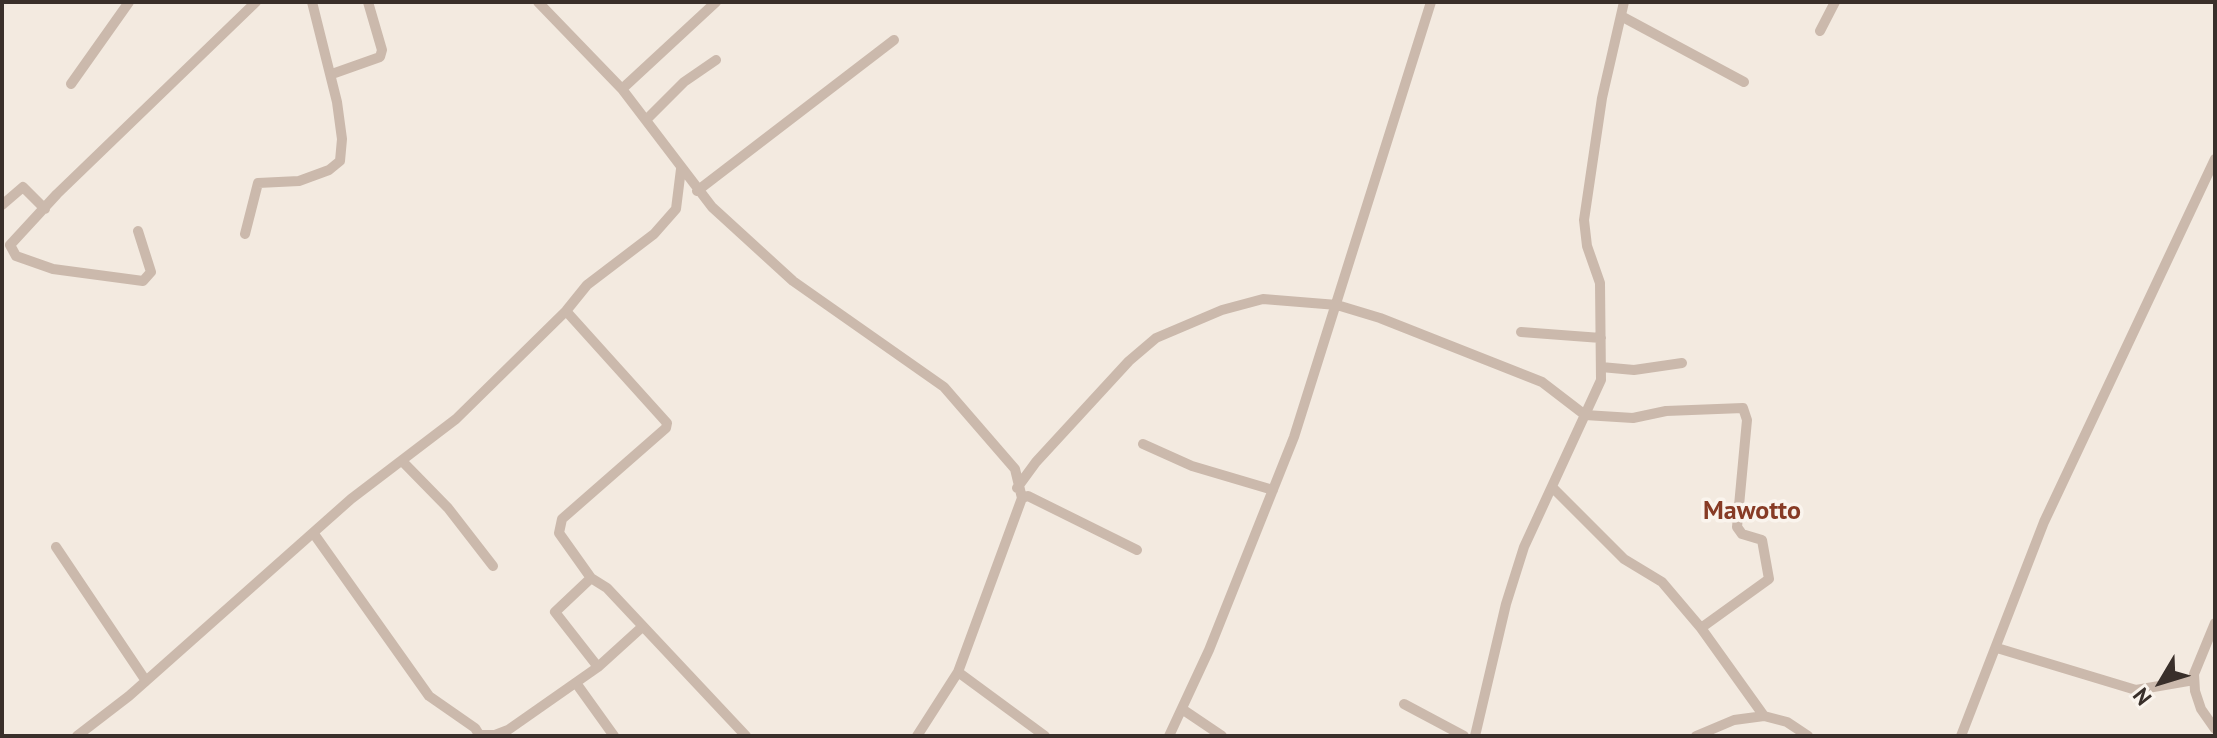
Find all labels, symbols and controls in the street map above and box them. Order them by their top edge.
district label: Mawotto [1703,496,1801,528]
north arrow [2121,642,2201,722]
text: N [2127,682,2158,711]

